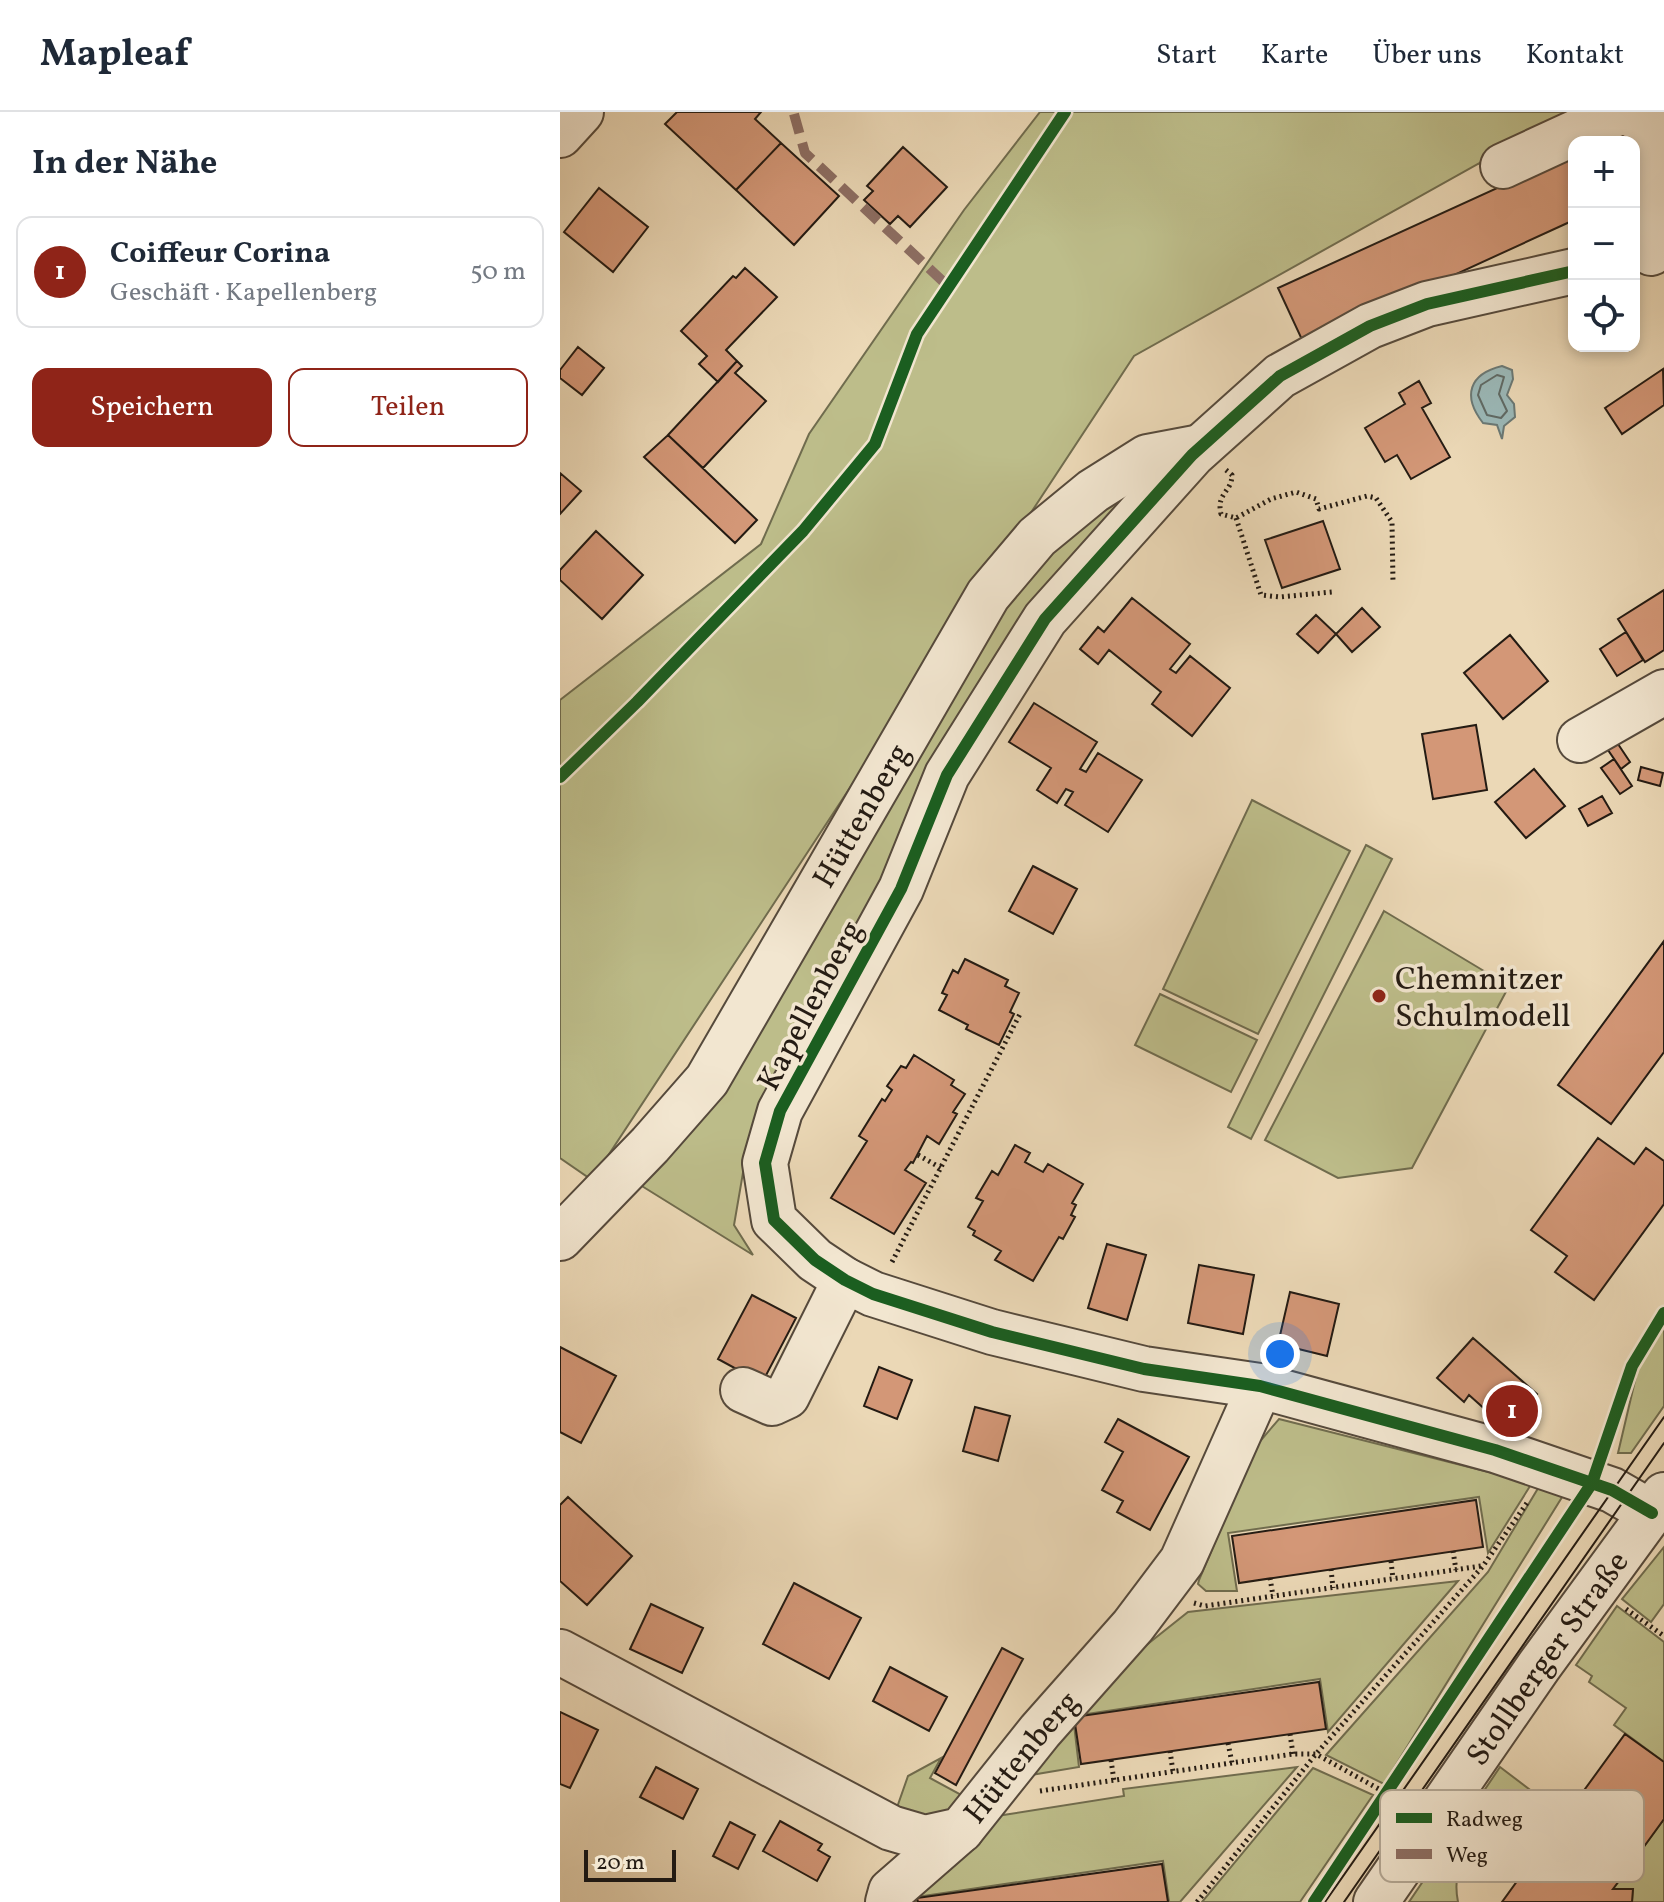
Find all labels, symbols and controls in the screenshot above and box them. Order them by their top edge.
text: Mapleaf [40,29,189,82]
text: Start [1156,36,1217,75]
text: Karte [1261,36,1328,75]
text: Über uns [1372,36,1482,75]
text: Kontakt [1526,36,1624,75]
map controls [1568,136,1640,352]
button: + [1568,136,1640,208]
text: In der Nähe [32,141,217,188]
button: − [1568,208,1640,280]
text: Coiffeur Corina [110,233,330,275]
text: 1 [55,254,65,290]
text: 50 m [470,254,526,290]
text: Geschäft · Kapellenberg [110,275,377,311]
button: locate [1568,280,1640,352]
button: Speichern [32,368,272,447]
button: Teilen [288,368,528,447]
street label: Hüttenberg [804,736,922,897]
street label: Kapellenberg [748,914,875,1099]
place label: Chemnitzer Schulmodell [1395,959,1571,1040]
marker: Chemnitzer Schulmodell [1370,987,1388,1005]
your location [1260,1334,1300,1374]
pin: 1 [1486,1381,1538,1441]
street label: Stollberger Straße [1457,1543,1641,1776]
street label: Hüttenberg [955,1682,1091,1834]
legend [1380,1790,1644,1882]
text: Radweg [1446,1805,1523,1836]
text: Weg [1446,1841,1488,1872]
scale bar [584,1846,676,1882]
text: 20 m [596,1848,645,1879]

